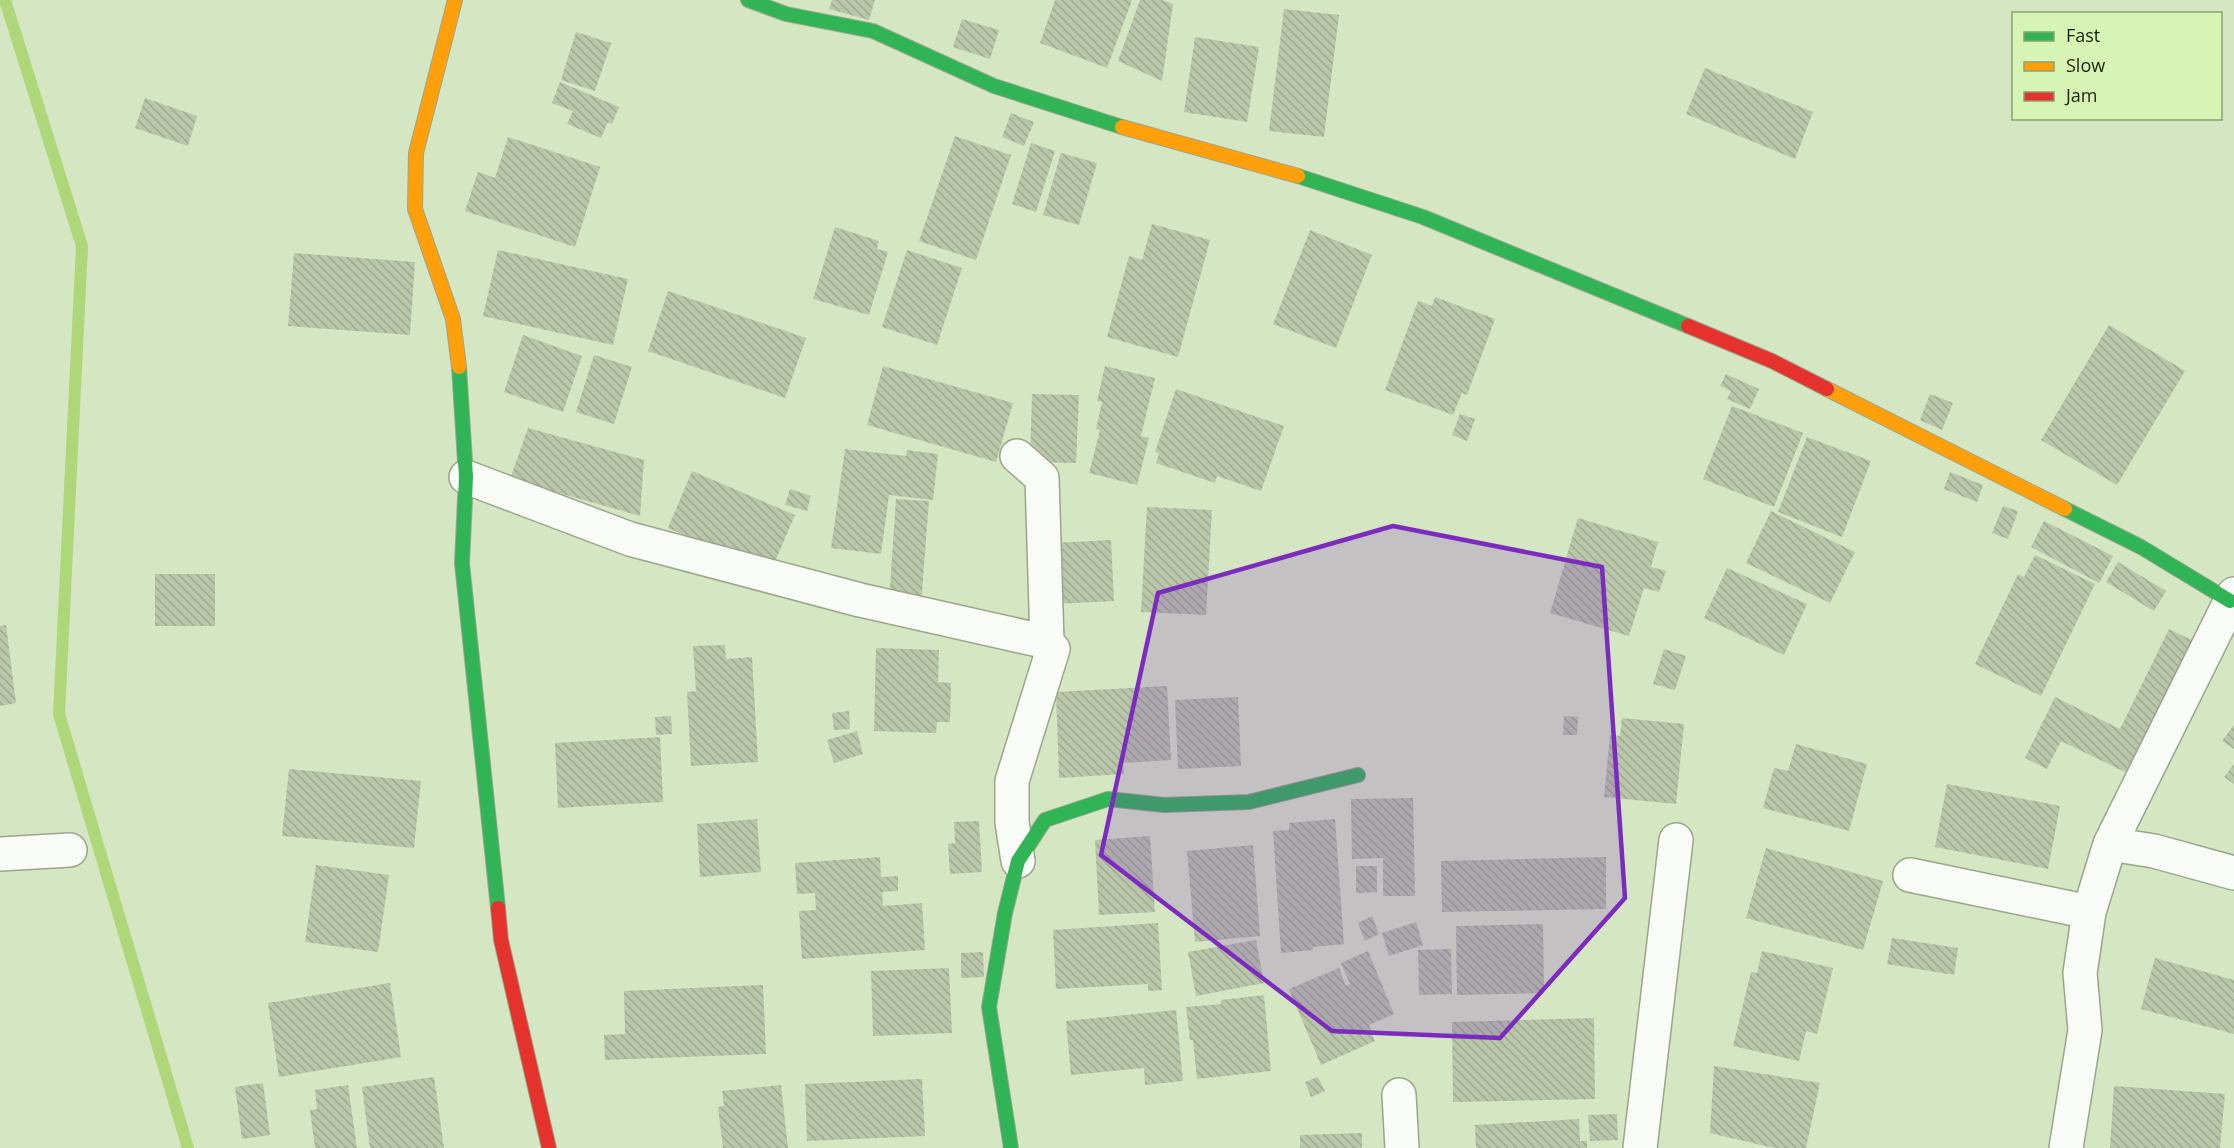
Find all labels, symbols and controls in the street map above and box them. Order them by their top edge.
legend [2012,12,2222,120]
text: Fast [2066,23,2100,47]
text: Slow [2066,53,2105,77]
text: Jam [2064,83,2098,107]

